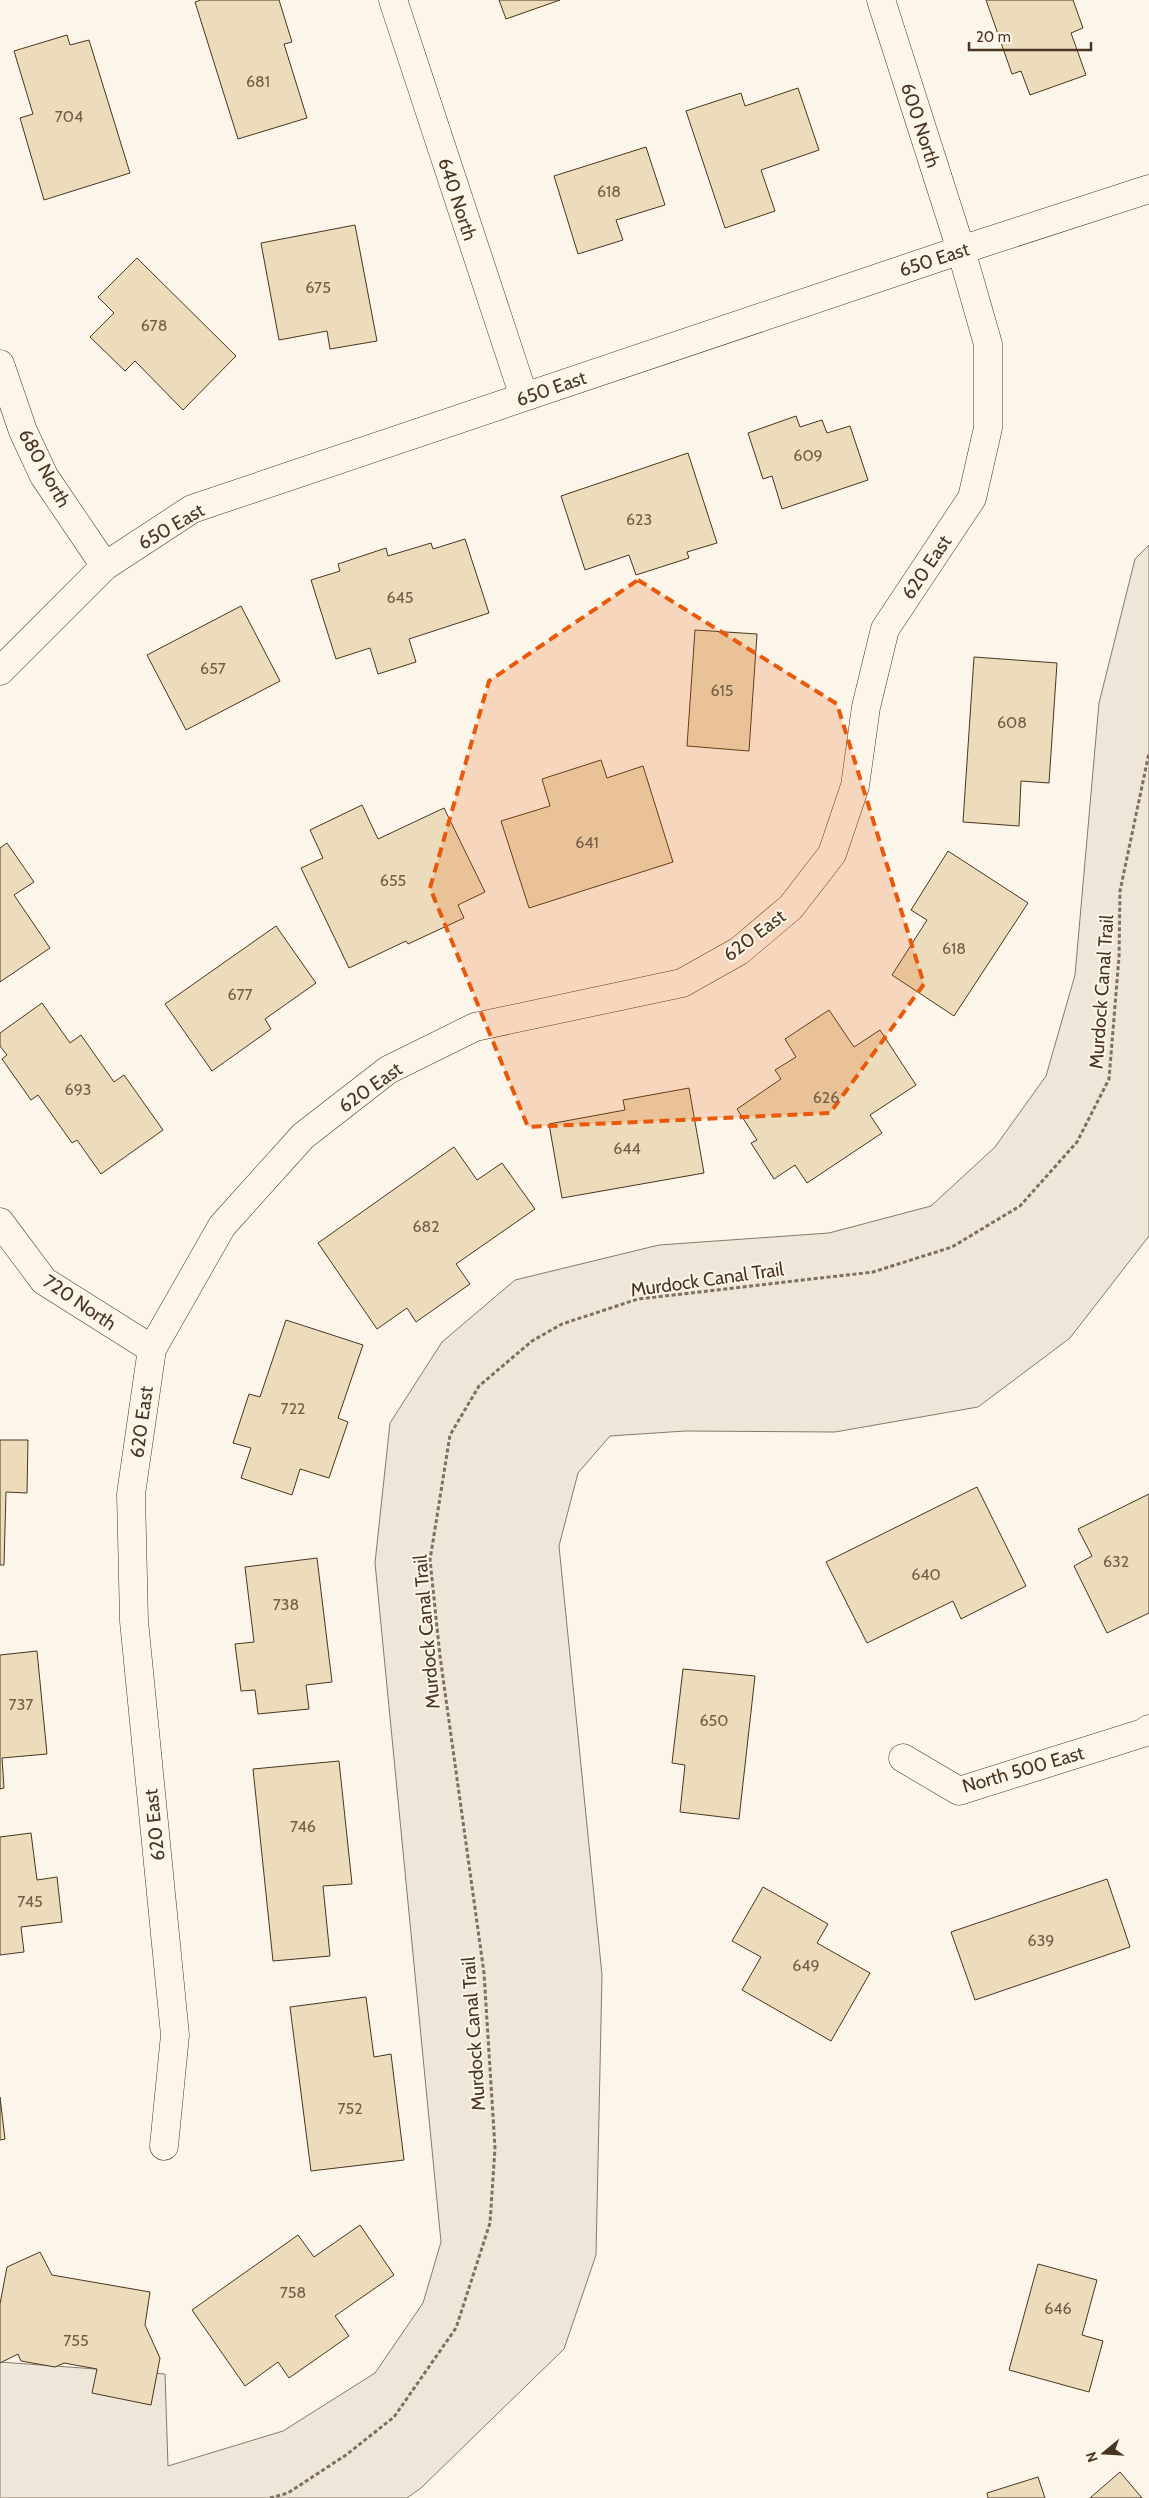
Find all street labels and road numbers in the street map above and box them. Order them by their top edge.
street label: 600 North [896,80,945,170]
street label: 640 North [433,155,482,243]
street label: 650 East [896,237,973,282]
street label: 650 East [513,366,590,411]
street label: 680 North [14,425,75,511]
street label: 650 East [134,498,209,555]
street label: 620 East [897,530,956,604]
street label: 620 East [719,904,791,966]
street label: Murdock Canal Trail [1085,914,1118,1070]
street label: 620 East [334,1057,407,1118]
street label: Murdock Canal Trail [629,1257,786,1302]
street label: 720 North [39,1270,121,1335]
street label: 620 East [125,1384,158,1459]
street label: Murdock Canal Trail [408,1553,445,1710]
street label: North 500 East [960,1741,1087,1798]
street label: 620 East [139,1787,170,1862]
street label: Murdock Canal Trail [457,1956,490,2112]

